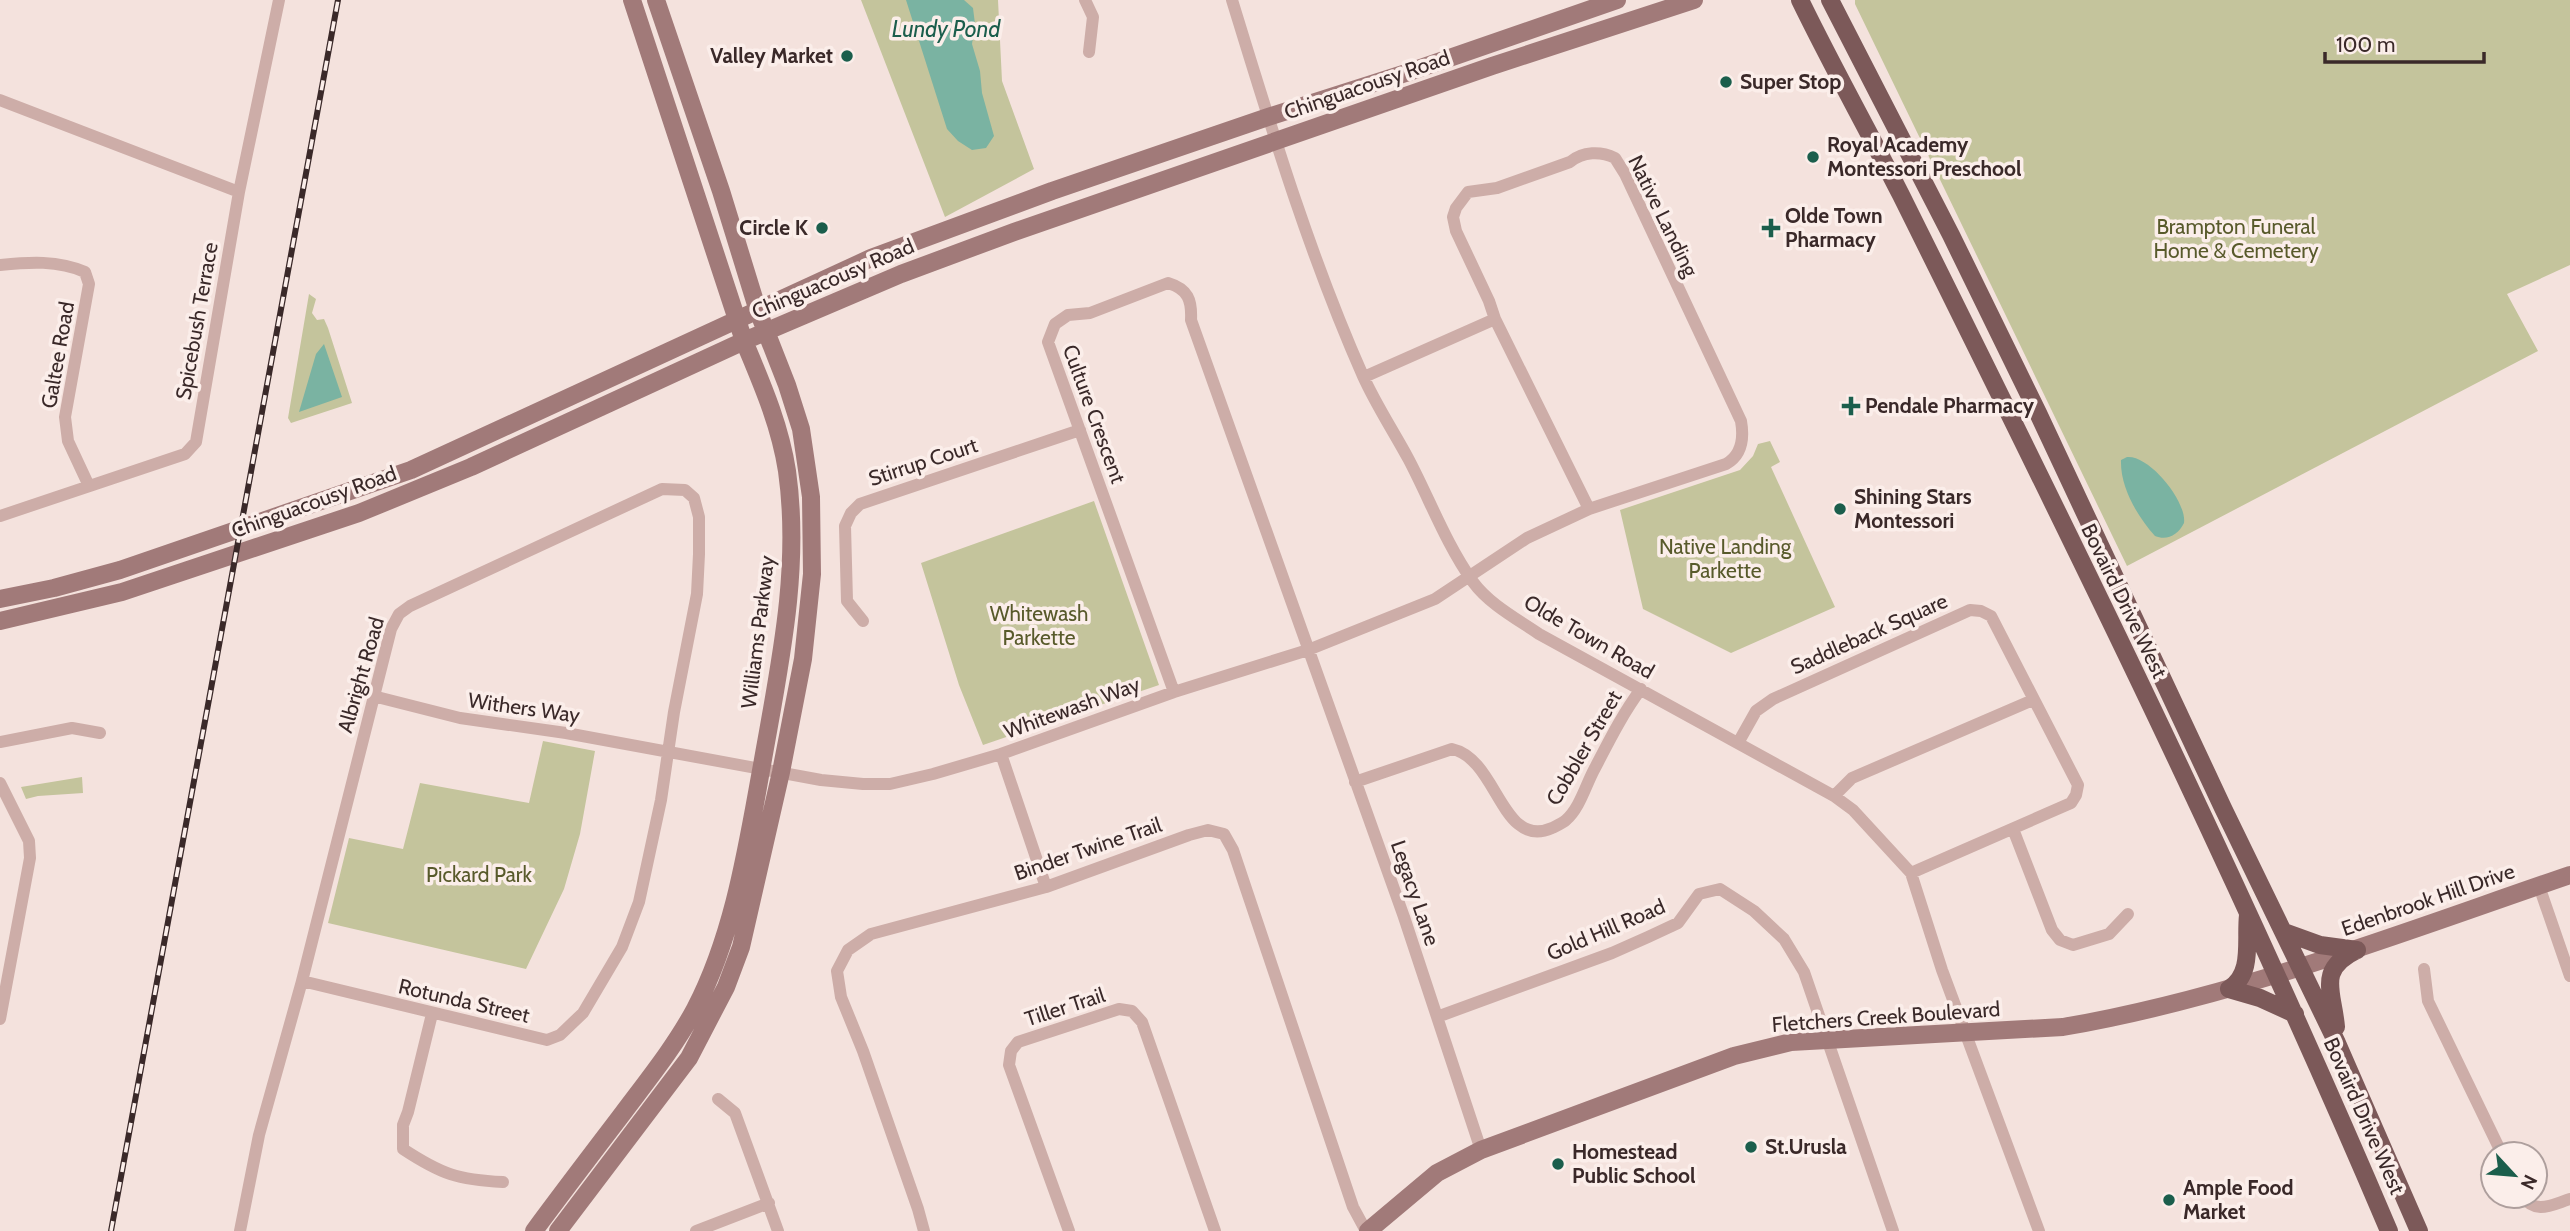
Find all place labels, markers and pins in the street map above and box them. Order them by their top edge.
place label: Valley Market [710,43,833,68]
marker: Valley Market [839,48,855,64]
place label: Super Stop [1740,69,1841,94]
marker: Super Stop [1718,74,1734,90]
place label: Royal Academy Montessori Preschool [1827,132,2022,181]
marker: Royal Academy Montessori Preschool [1805,149,1821,165]
place label: Olde Town Pharmacy [1785,203,1883,252]
place label: Circle K [739,215,809,240]
marker: Circle K [814,220,830,236]
marker: Olde Town Pharmacy [1763,220,1779,236]
place label: Pendale Pharmacy [1865,393,2035,418]
marker: Pendale Pharmacy [1843,398,1859,414]
place label: Shining Stars Montessori [1854,484,1972,533]
marker: Shining Stars Montessori [1832,501,1848,517]
place label: St.Urusla [1765,1134,1847,1159]
place label: Homestead Public School [1572,1139,1696,1188]
marker: St.Urusla [1743,1139,1759,1155]
marker: Homestead Public School [1550,1156,1566,1172]
place label: Ample Food Market [2183,1175,2294,1224]
marker: Ample Food Market [2161,1192,2177,1208]

